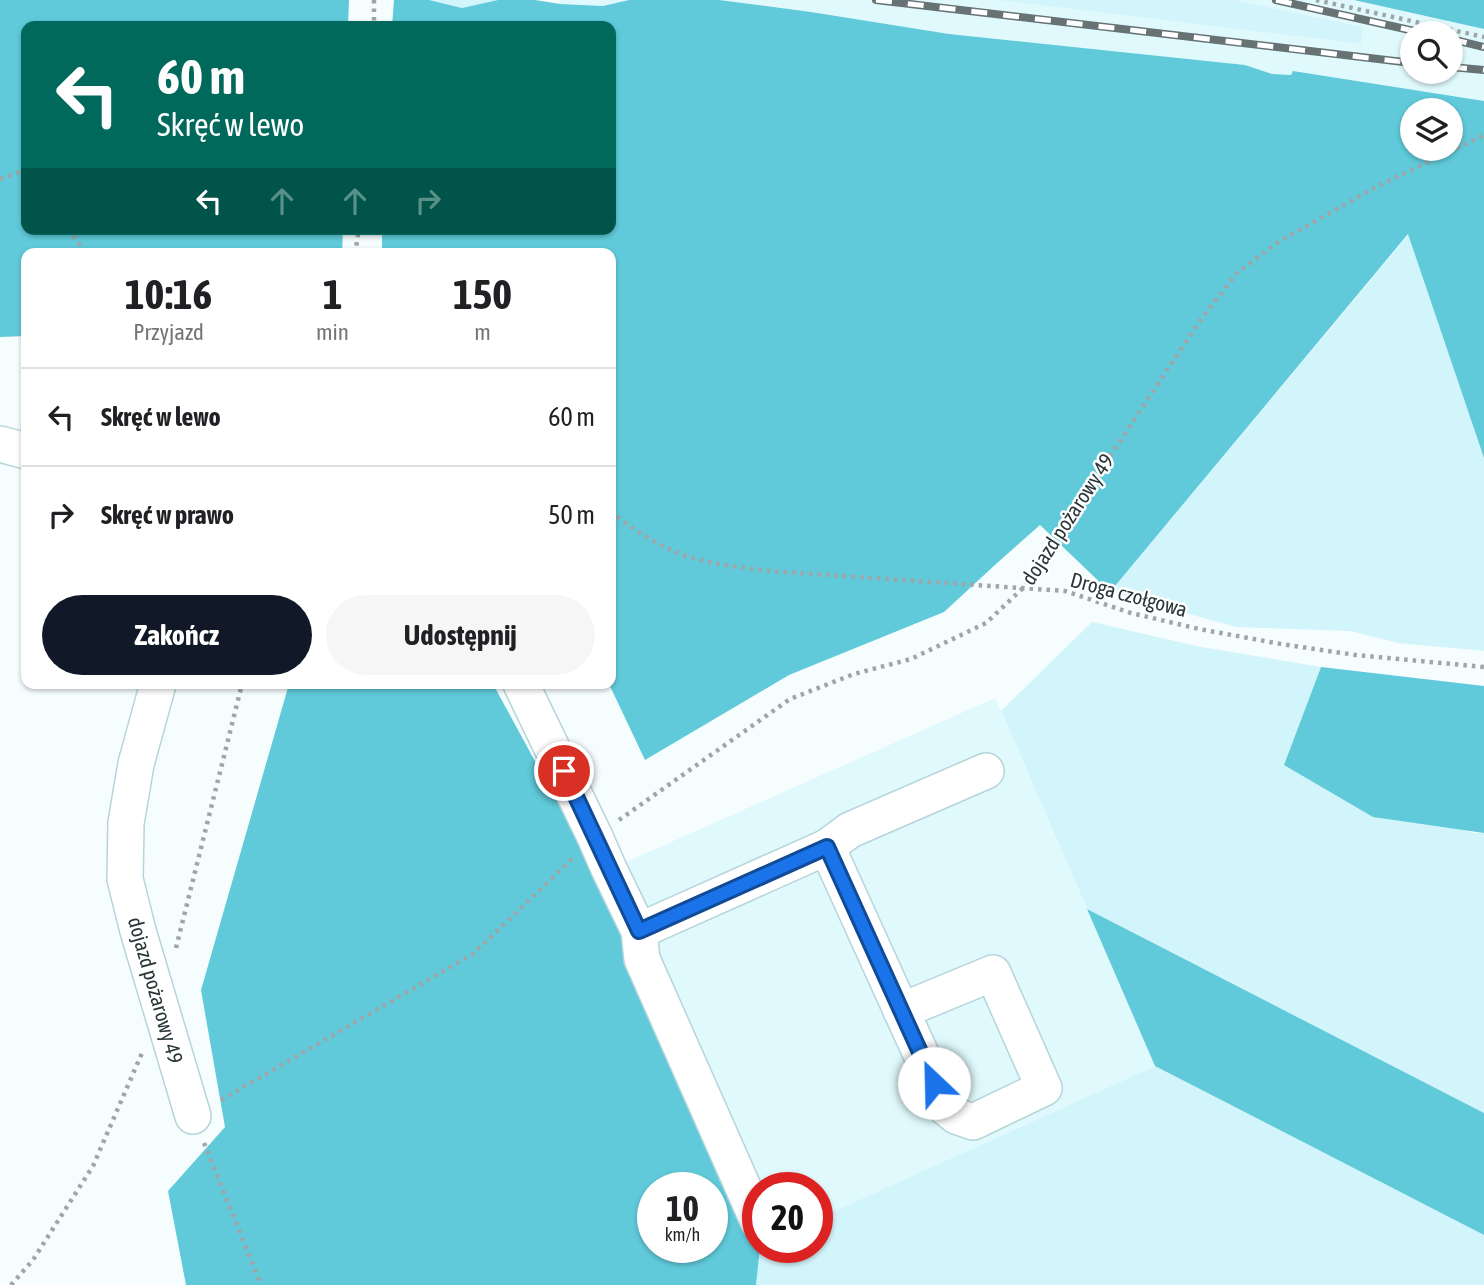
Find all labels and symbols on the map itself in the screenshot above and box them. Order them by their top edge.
street label: dojazd pożarowy 49 [1016,449,1118,589]
street label: Droga czołgowa [1068,567,1190,621]
pin [534,741,594,801]
street label: dojazd pożarowy 49 [124,914,188,1066]
position arrow [897,1046,971,1120]
speed limit sign: 20 [742,1172,833,1263]

